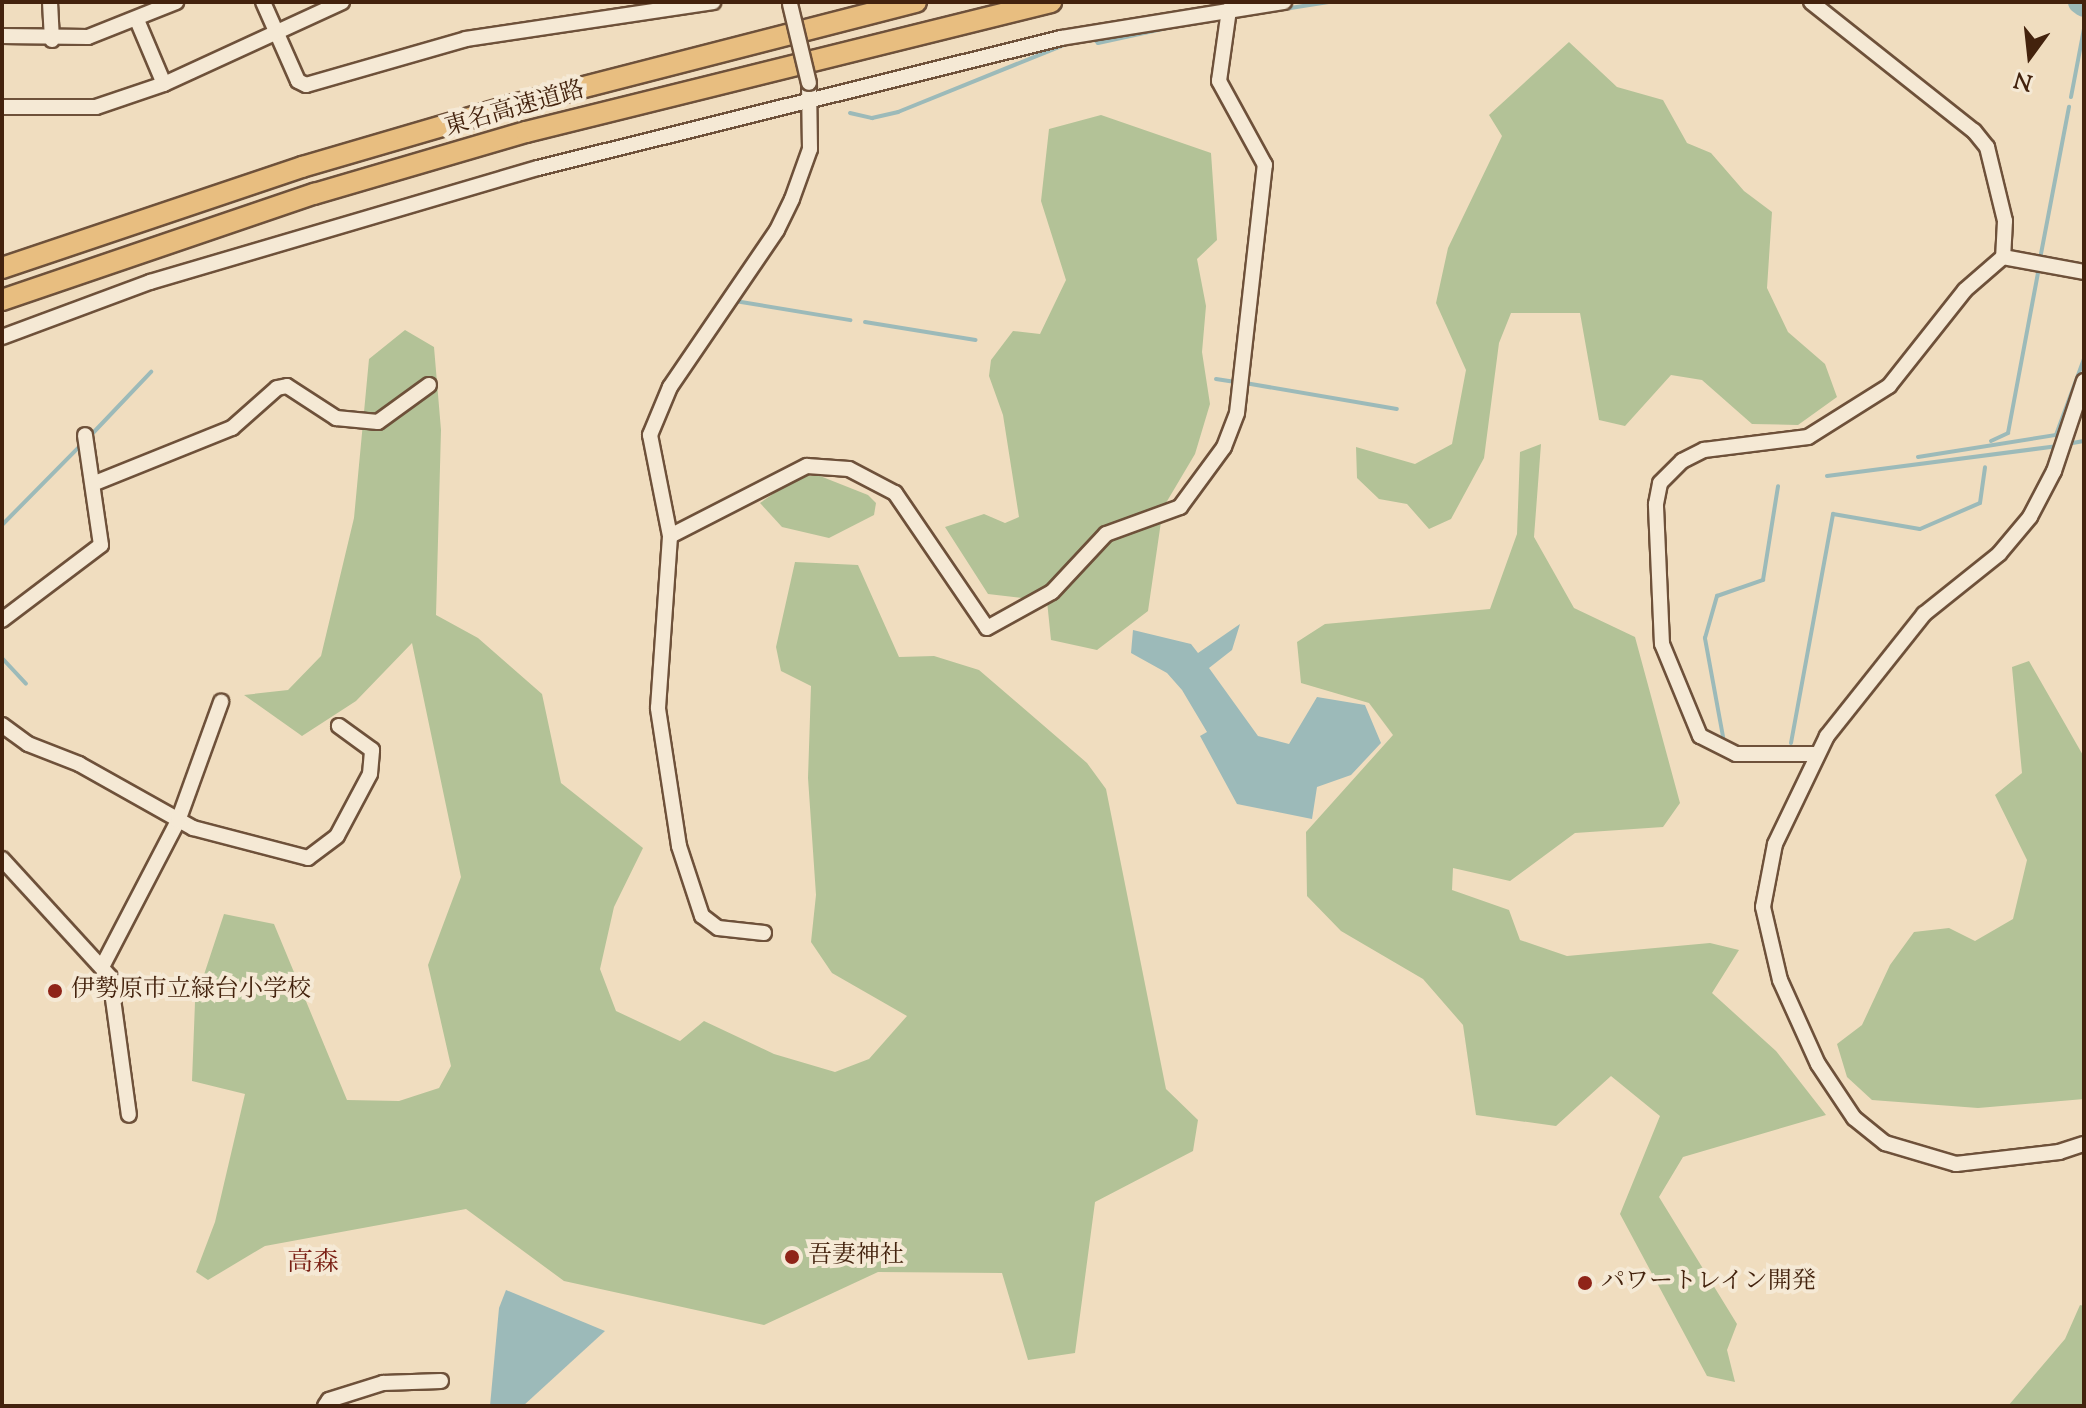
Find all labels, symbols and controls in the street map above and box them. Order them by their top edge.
north arrow [1990,16,2070,96]
text: N [2011,61,2036,97]
street label: 東名高速道路 [442,76,588,144]
place label: 伊勢原市立緑台小学校 [71,977,311,1005]
marker: 伊勢原市立緑台小学校 [46,982,64,1000]
place label: 吾妻神社 [808,1243,904,1271]
district label: 高森 [287,1248,339,1280]
marker: 吾妻神社 [783,1248,801,1266]
place label: パワートレイン開発 [1601,1269,1817,1297]
marker: パワートレイン開発 [1576,1274,1594,1292]

